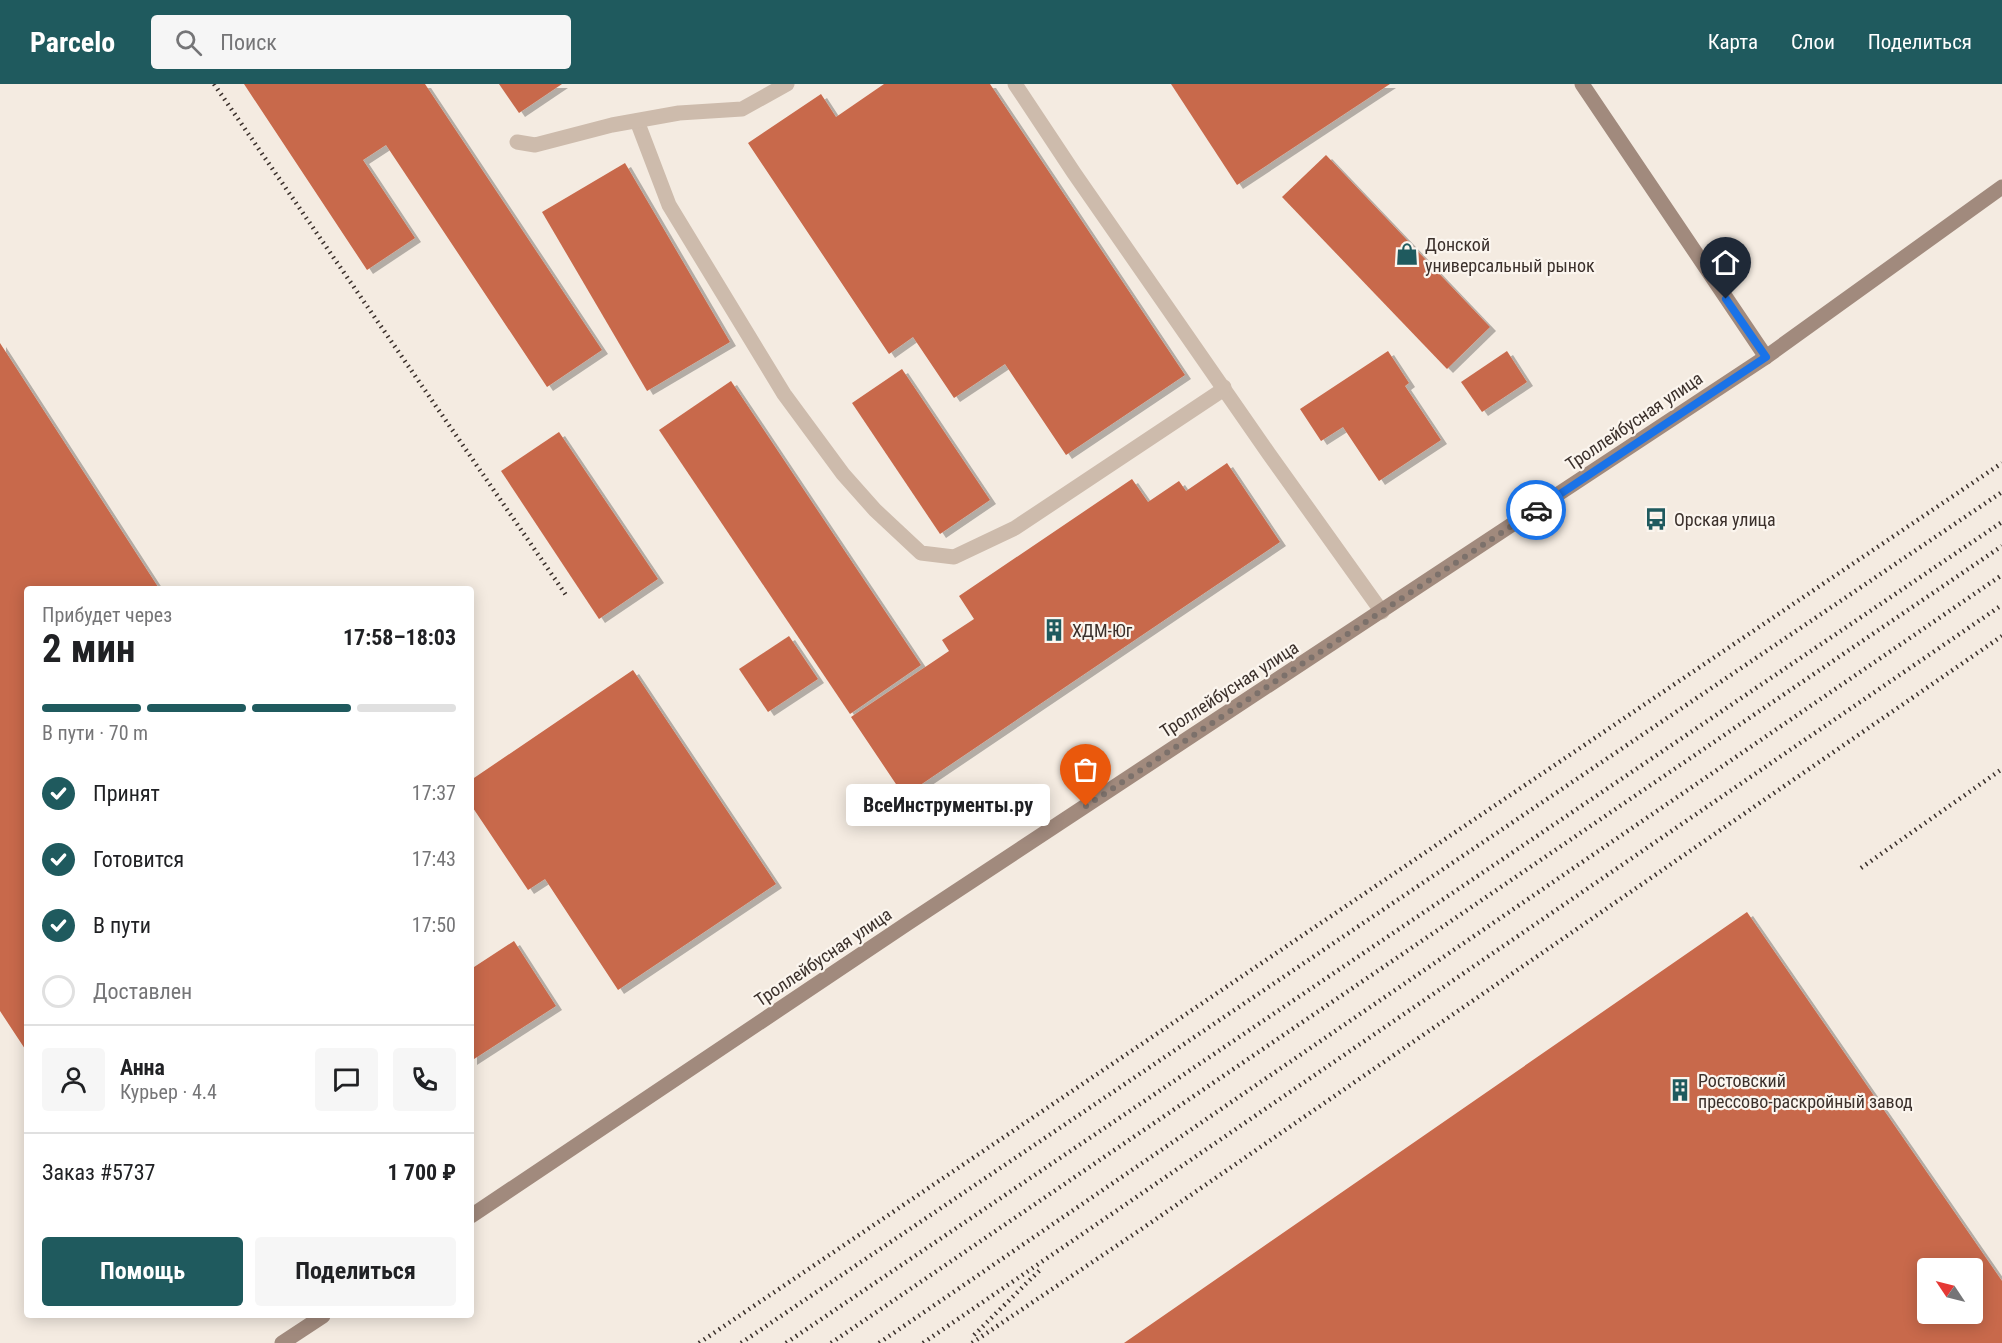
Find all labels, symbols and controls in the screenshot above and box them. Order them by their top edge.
search box [151,15,571,69]
text: Parcelo [30,26,115,59]
icon: search [172,26,205,59]
text: Поиск [220,30,277,55]
text: Карта [1708,30,1758,54]
text: Слои [1791,30,1835,54]
text: Поделиться [1868,30,1972,54]
place label: Донской универсальный рынок [1425,234,1595,276]
pin [1700,237,1751,299]
shop icon: Донской универсальный рынок [1394,241,1420,267]
icon: home [1709,246,1742,279]
street label: Троллейбусная улица [1562,367,1706,475]
courier [1506,480,1566,540]
icon: car [1520,494,1553,527]
bus stop icon: Орская улица [1643,506,1669,532]
place label: Орская улица [1674,509,1776,530]
text: Прибудет через [42,603,172,627]
building icon: ХДМ-Юг [1041,617,1067,643]
place label: ХДМ-Юг [1072,620,1133,641]
text: 17:58–18:03 [343,625,456,650]
text: 2 мин [42,626,136,672]
street label: Троллейбусная улица [1156,636,1302,742]
text: В пути · 70 m [42,721,148,745]
pin [1060,744,1111,806]
icon: bag [1069,753,1102,786]
icon: check [42,777,75,810]
text: Принят [93,781,160,806]
text: 17:37 [412,781,456,805]
callout: ВсеИнструменты.ру [846,785,1050,827]
text: ВсеИнструменты.ру [863,793,1033,817]
icon: check [42,843,75,876]
text: Готовится [93,847,184,872]
text: 17:43 [412,847,456,871]
street label: Троллейбусная улица [751,903,895,1011]
icon: check [42,909,75,942]
text: В пути [93,913,151,938]
text: 17:50 [412,913,456,937]
text: Доставлен [93,979,192,1004]
button: person [42,1048,105,1111]
button: chat [315,1048,378,1111]
button: phone [393,1048,456,1111]
text: Анна [120,1055,165,1080]
place label: Ростовский прессово-раскройный завод [1698,1070,1913,1112]
building icon: Ростовский прессово-раскройный завод [1667,1077,1693,1103]
text: Курьер · 4.4 [120,1080,217,1104]
text: Заказ #5737 [42,1160,155,1185]
text: 1 700 ₽ [388,1160,456,1185]
button: Помощь [42,1237,243,1306]
button: Поделиться [255,1237,456,1306]
north arrow [1917,1258,1983,1324]
map controls [1917,1258,1983,1324]

